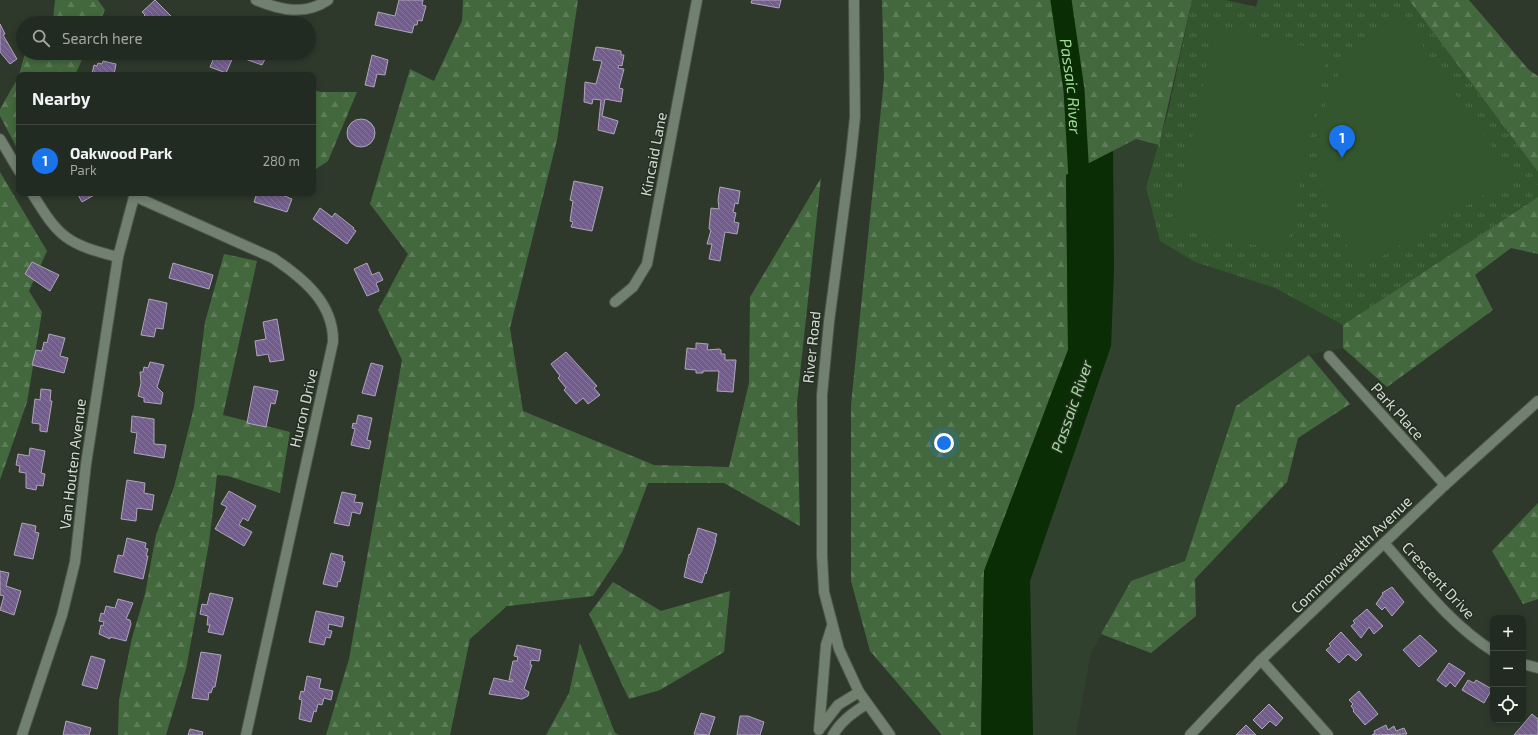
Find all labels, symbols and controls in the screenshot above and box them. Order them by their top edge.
search box [16,16,316,60]
icon: search [30,27,52,49]
text: Search here [62,29,143,47]
water label: Passaic River [1057,37,1086,135]
text: Nearby [32,88,90,108]
street label: Kincaid Lane [636,110,670,198]
pin: 1 [1329,125,1355,158]
text: Oakwood Park [70,144,172,162]
text: 1 [42,153,48,169]
text: 280 m [263,153,300,169]
text: Park [70,162,97,178]
street label: River Road [798,310,824,384]
water label: Passaic River [1046,357,1096,455]
street label: Huron Drive [285,367,321,449]
street label: Park Place [1368,379,1428,443]
street label: Van Houten Avenue [55,397,89,531]
your location [934,433,954,453]
street label: Commonwealth Avenue [1287,492,1415,616]
street label: Crescent Drive [1399,538,1479,622]
map controls [1490,615,1526,723]
button: + [1490,615,1526,651]
button: − [1490,651,1526,687]
button: locate [1490,687,1526,723]

